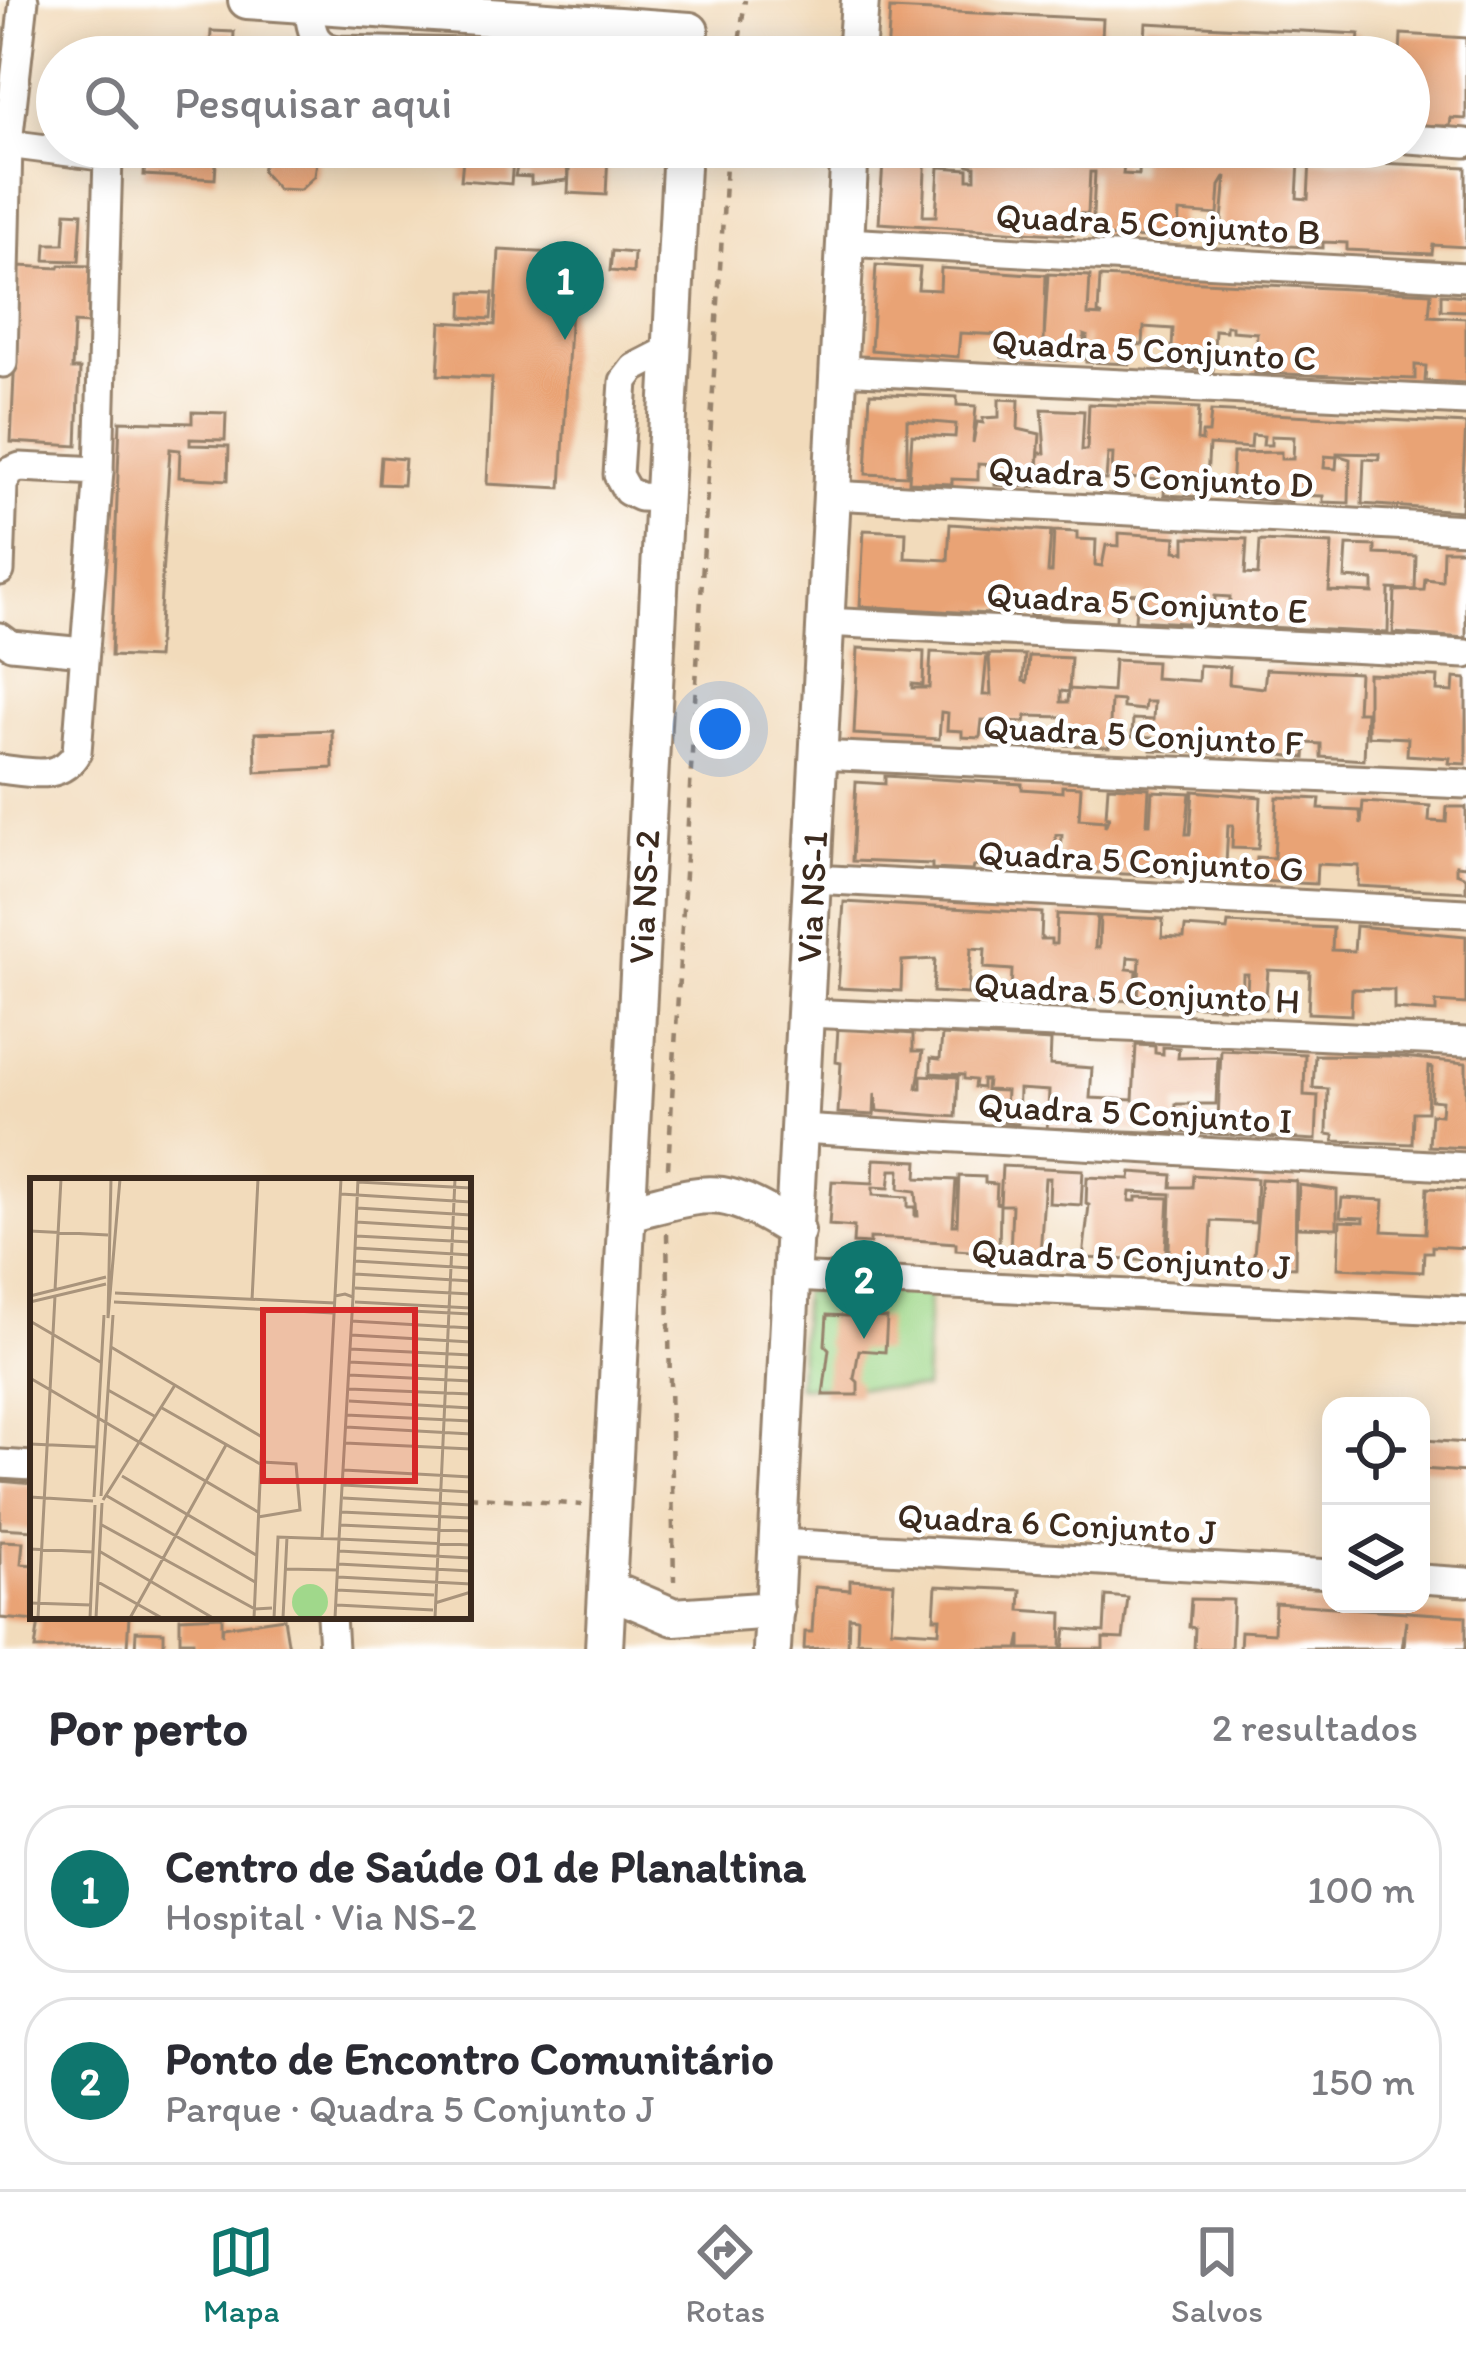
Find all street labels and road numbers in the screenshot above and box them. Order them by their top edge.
street label: Quadra 5 Conjunto B [995,194,1321,253]
street label: Quadra 5 Conjunto C [991,320,1317,379]
street label: Quadra 5 Conjunto D [987,447,1315,506]
street label: Quadra 5 Conjunto E [985,573,1309,632]
street label: Quadra 5 Conjunto F [982,705,1305,764]
street label: Via NS-2 [619,829,669,965]
street label: Via NS-1 [787,830,836,964]
street label: Quadra 5 Conjunto G [977,830,1305,891]
street label: Quadra 5 Conjunto H [973,962,1301,1023]
street label: Quadra 5 Conjunto I [976,1083,1293,1142]
street label: Quadra 5 Conjunto J [970,1229,1292,1288]
street label: Quadra 6 Conjunto J [896,1494,1218,1553]

